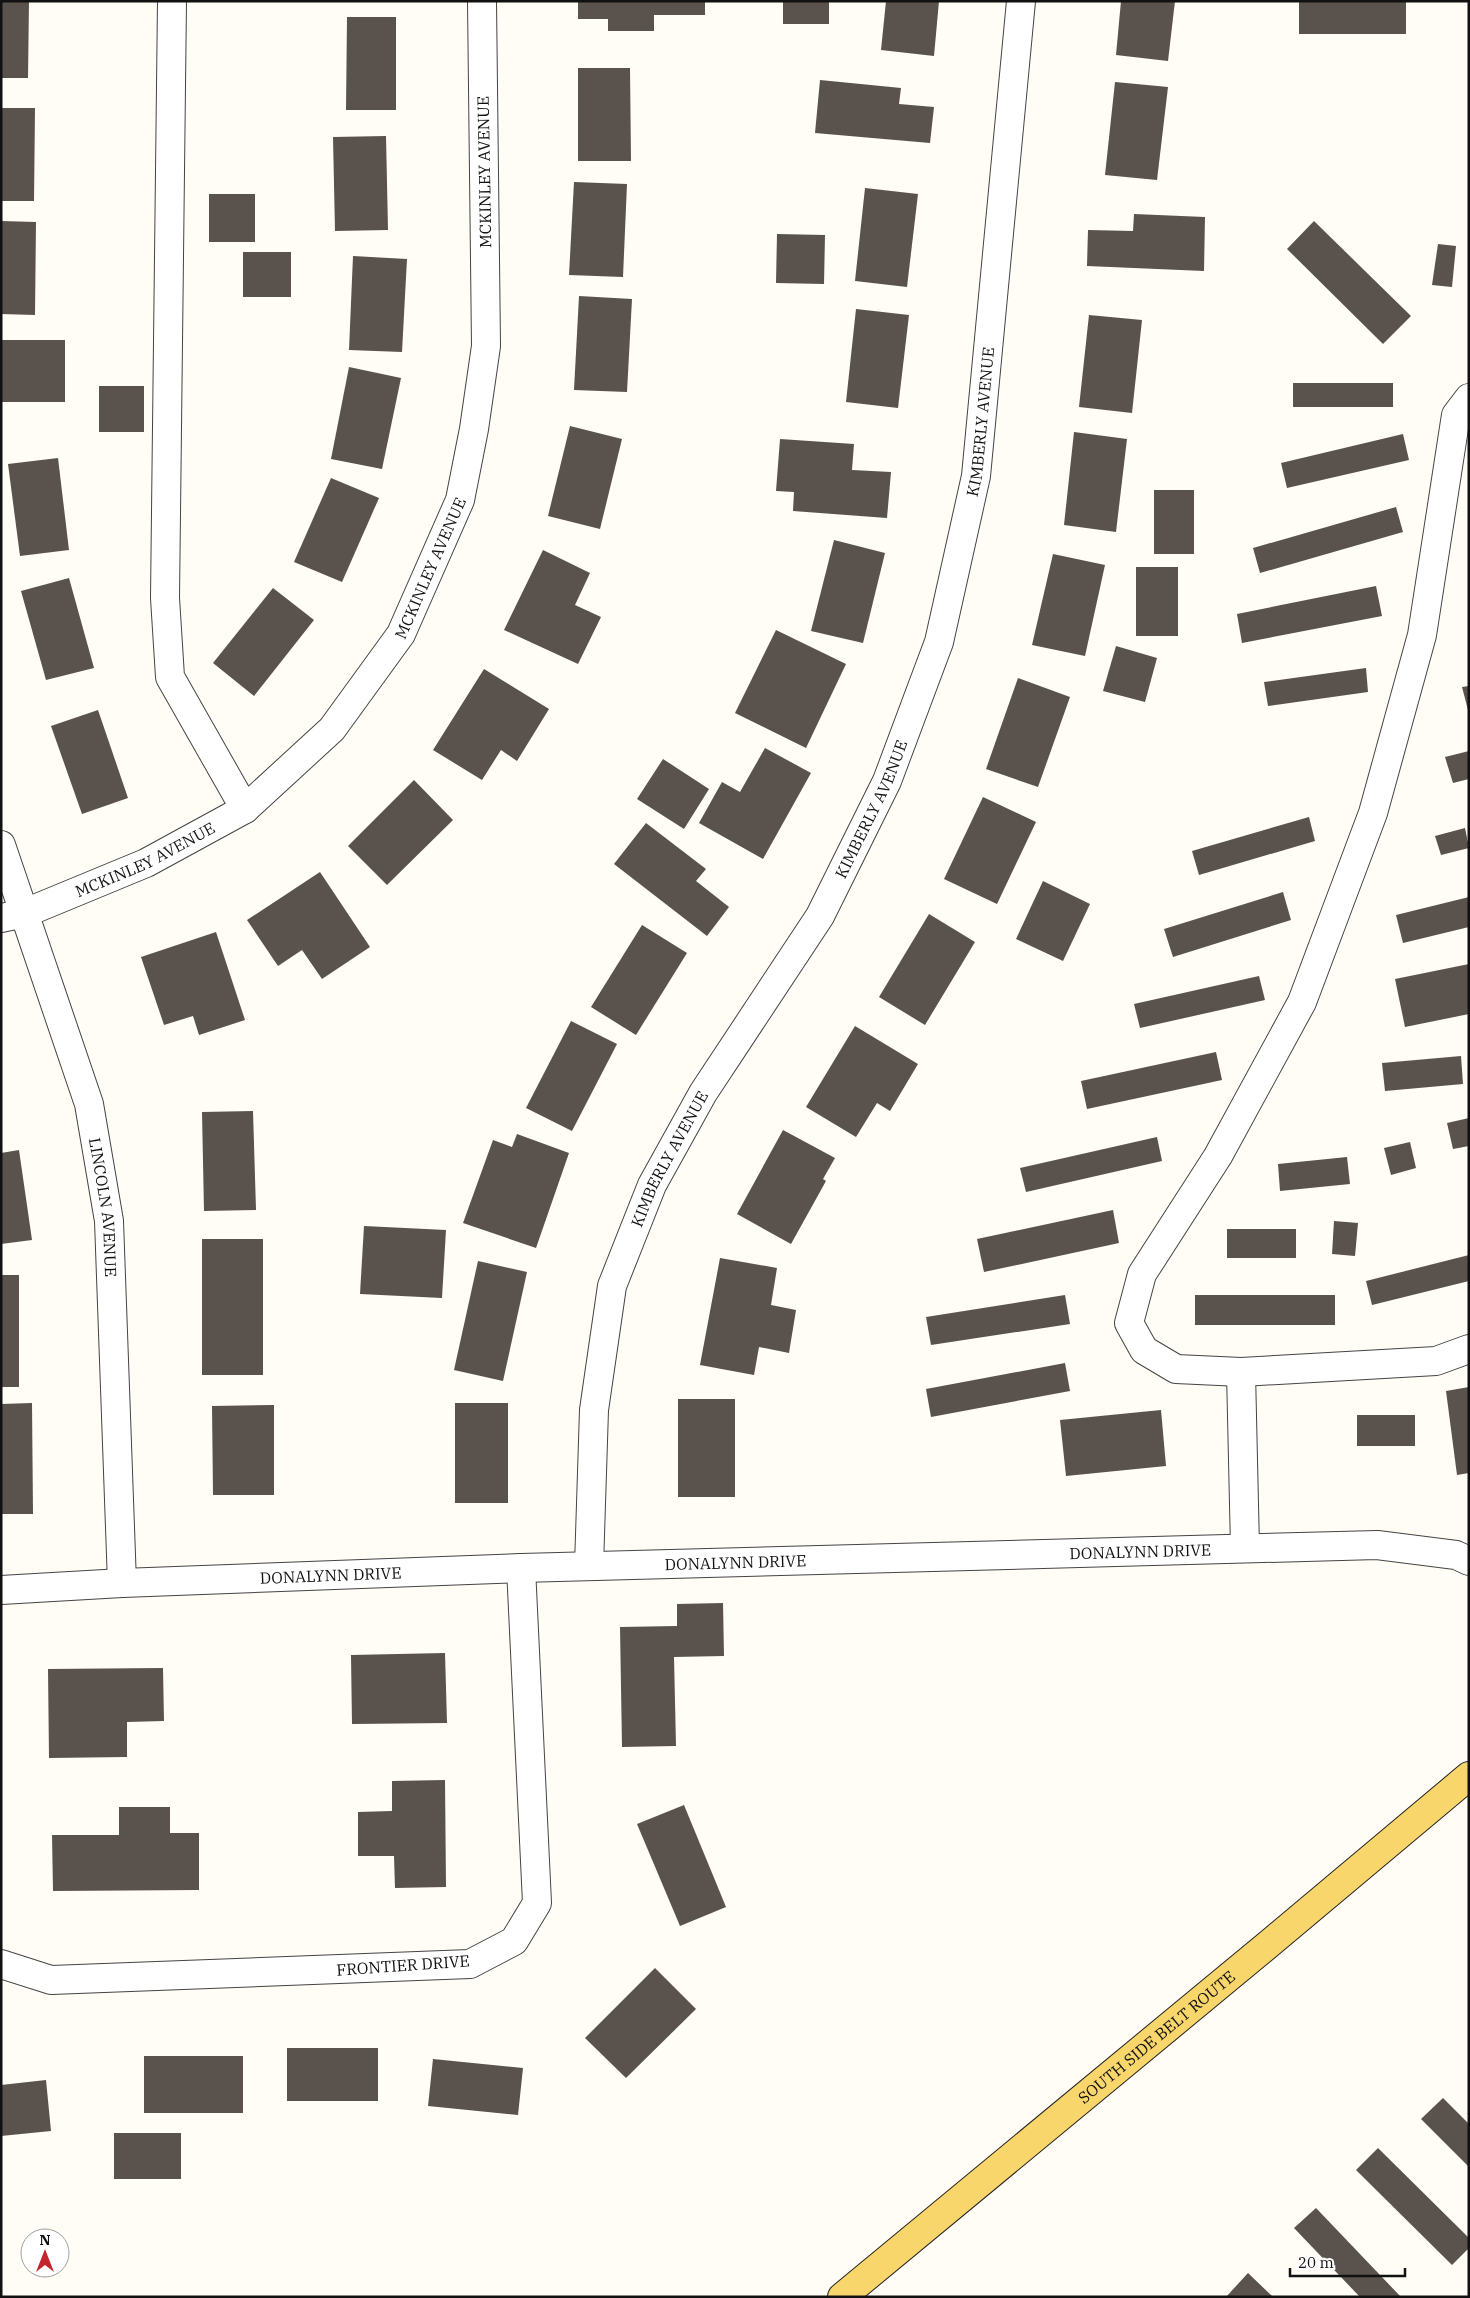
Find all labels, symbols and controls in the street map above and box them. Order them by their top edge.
street label: MCKINLEY AVENUE [473,96,495,248]
street label: KIMBERLY AVENUE [962,346,998,498]
street label: MCKINLEY AVENUE [390,494,470,642]
street label: KIMBERLY AVENUE [830,737,911,882]
street label: MCKINLEY AVENUE [72,817,218,901]
street label: KIMBERLY AVENUE [626,1087,712,1230]
street label: LINCOLN AVENUE [85,1136,121,1277]
street label: DONALYNN DRIVE [1069,1539,1211,1563]
street label: DONALYNN DRIVE [664,1550,807,1574]
street label: DONALYNN DRIVE [259,1562,402,1588]
street label: FRONTIER DRIVE [336,1950,470,1980]
street label: SOUTH SIDE BELT ROUTE [1074,1966,1239,2108]
north arrow [20,2228,70,2278]
text: N [39,2231,51,2249]
scale bar [1290,2246,1405,2278]
text: 20 m [1298,2253,1334,2272]

